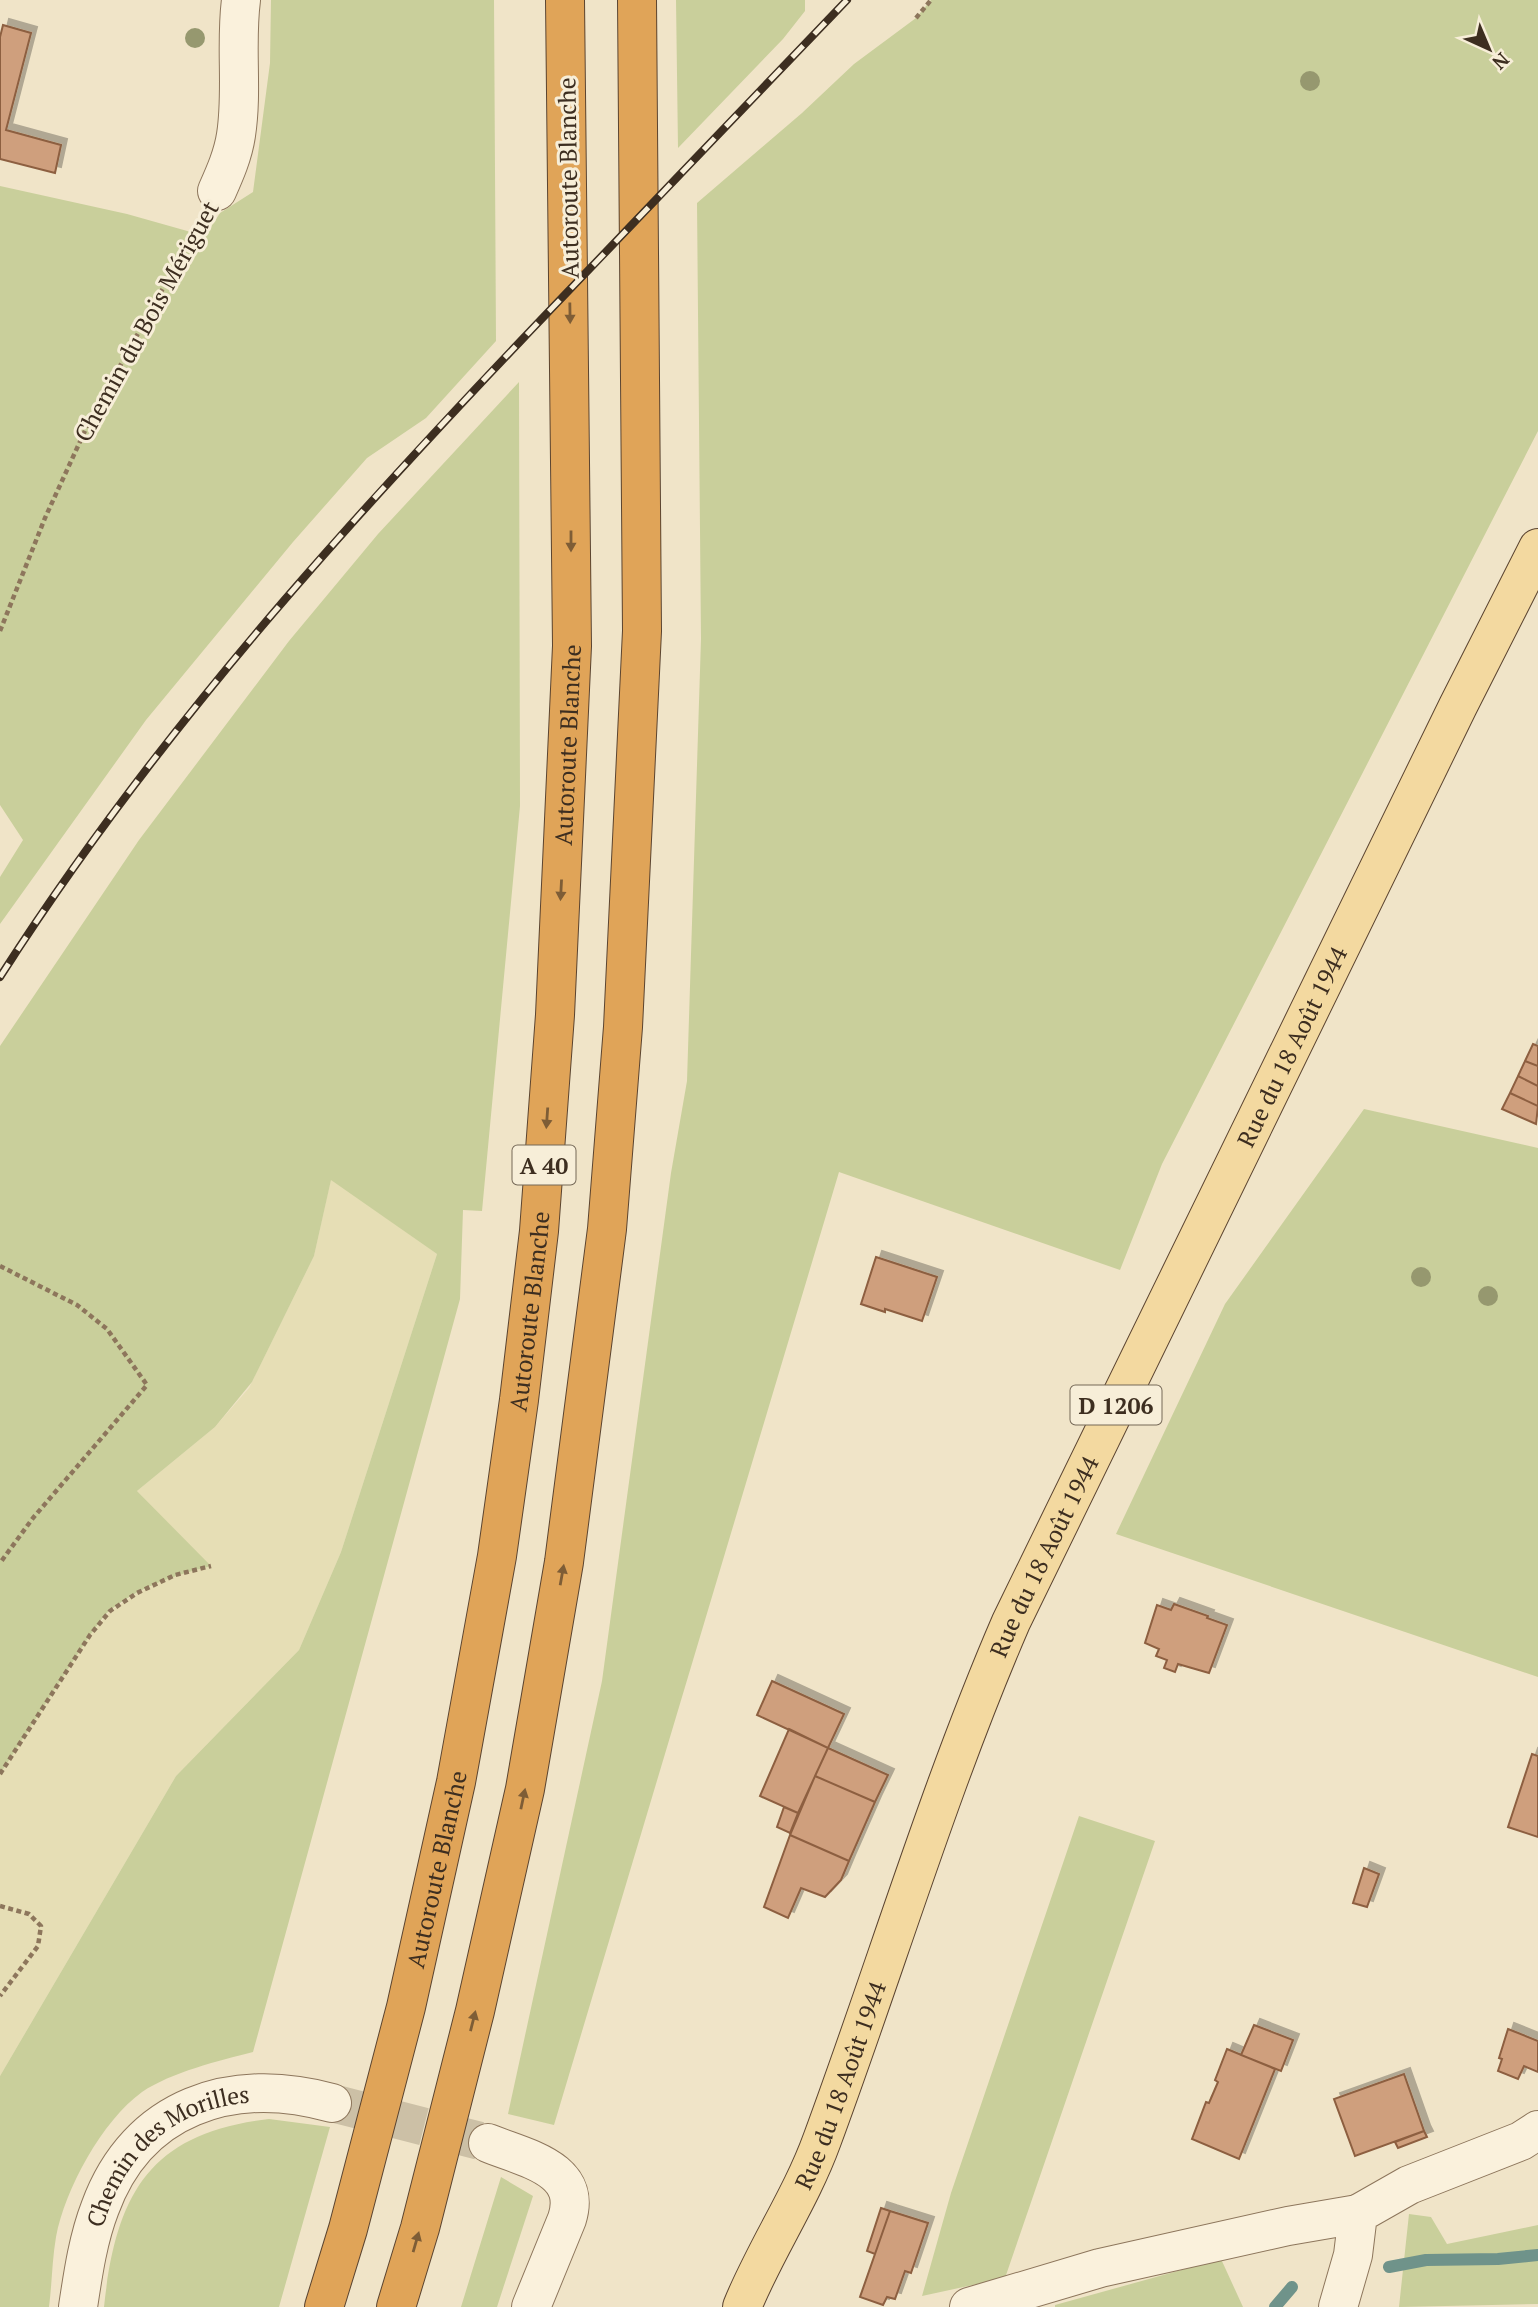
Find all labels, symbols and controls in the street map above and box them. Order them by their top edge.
north arrow [1454,14,1524,84]
text: N [1487,48,1515,76]
street label: Autoroute Blanche [550,77,586,279]
street label: Chemin du Bois Mériguet [66,195,226,447]
one-way arrow [564,302,575,324]
one-way arrow [565,530,577,552]
street label: Autoroute Blanche [547,644,588,846]
one-way arrow [555,880,566,902]
street label: Rue du 18 Août 1944 [1229,941,1354,1152]
one-way arrow [541,1107,552,1129]
road number: A 40 [512,1146,576,1184]
street label: Autoroute Blanche [502,1210,556,1414]
road number: D 1206 [1070,1386,1162,1424]
street label: Rue du 18 Août 1944 [982,1450,1106,1662]
one-way arrow [557,1564,568,1586]
street label: Autoroute Blanche [399,1768,474,1971]
one-way arrow [517,1788,528,1810]
street label: Rue du 18 Août 1944 [787,1977,893,2195]
one-way arrow [468,2010,479,2032]
street label: Chemin des Morilles [79,2078,251,2231]
one-way arrow [411,2231,421,2252]

